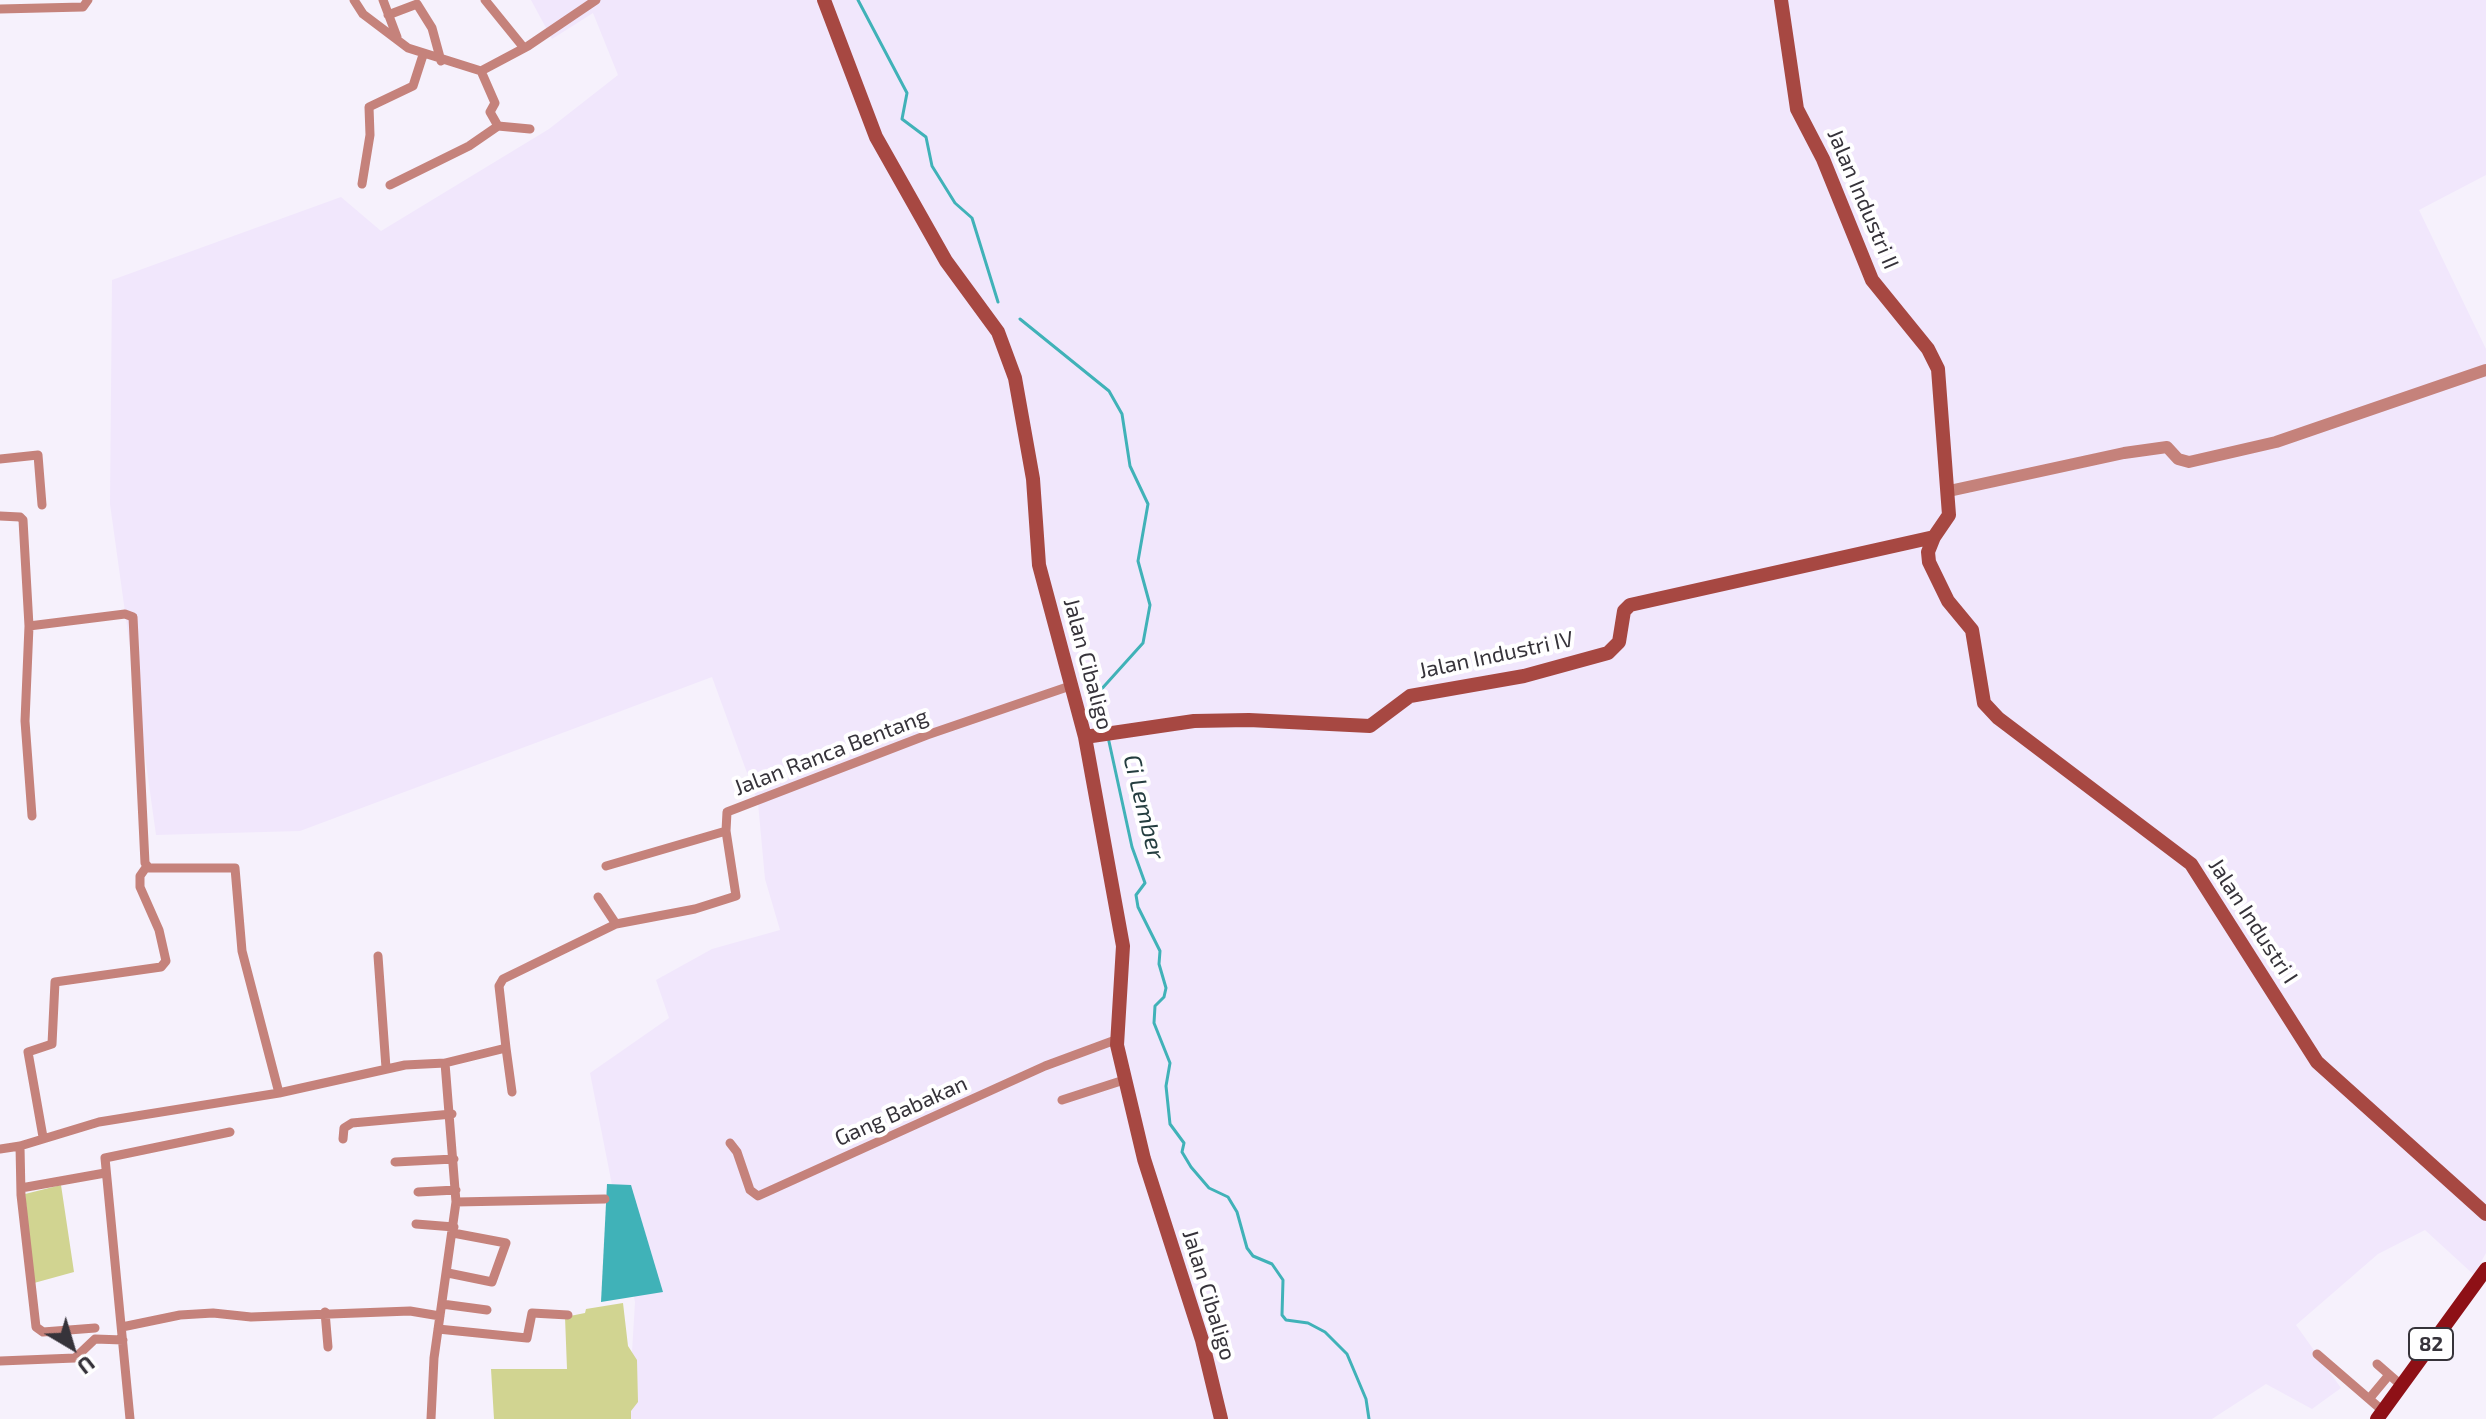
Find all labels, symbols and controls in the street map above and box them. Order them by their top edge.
street label: Jalan Industri II [1822,125,1904,273]
street label: Jalan Cibaligo [1058,595,1118,733]
street label: Jalan Industri IV [1416,626,1576,684]
street label: Jalan Ranca Bentang [730,703,932,801]
water label: Ci Lember [1117,752,1171,862]
street label: Jalan Industri I [2203,853,2303,989]
street label: Gang Babakan [831,1070,971,1152]
street label: Jalan Cibaligo [1177,1227,1241,1363]
north arrow [32,1307,112,1387]
road number: 82 [2409,1328,2453,1360]
text: U [73,1351,101,1381]

